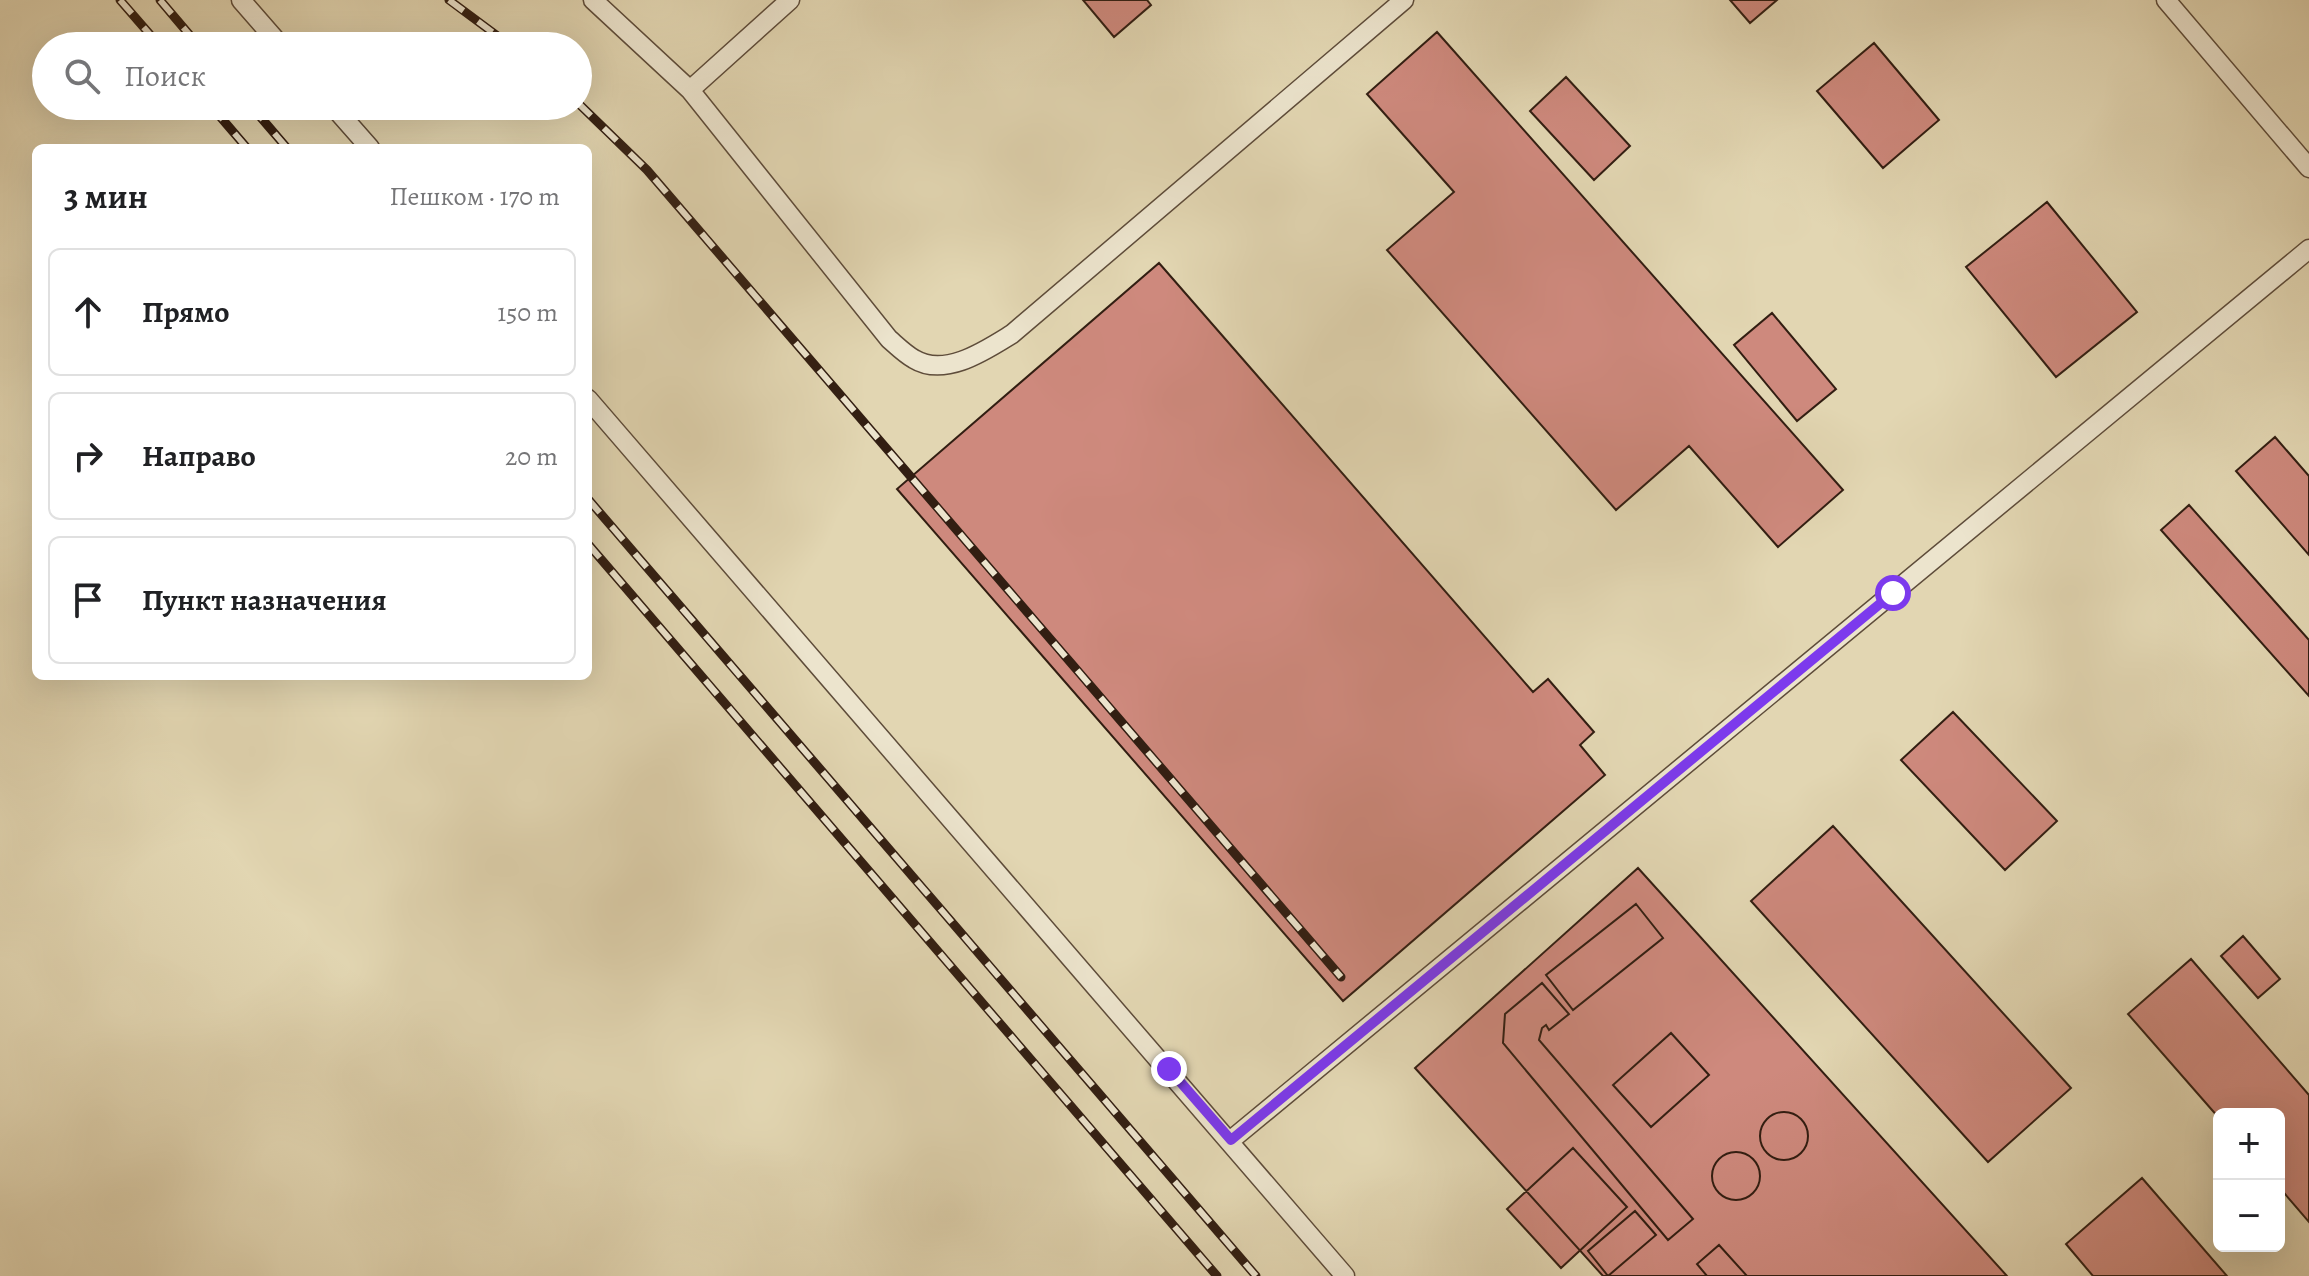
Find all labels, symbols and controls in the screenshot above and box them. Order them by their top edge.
search box [32,32,592,120]
icon: search [60,54,104,98]
text: Поиск [124,56,206,96]
text: 3 мин [64,173,148,220]
text: Пешком · 170 m [389,179,560,214]
icon: ahead [66,290,110,334]
text: Прямо [142,292,229,332]
text: 150 m [497,295,558,330]
icon: right [66,434,110,478]
text: Направо [142,436,256,476]
text: 20 m [505,439,558,474]
route start [1875,575,1911,611]
icon: arrive [66,578,110,622]
text: Пункт назначения [142,580,387,620]
route end [1151,1051,1187,1087]
map controls [2213,1108,2285,1252]
button: + [2213,1108,2285,1180]
button: − [2213,1180,2285,1252]

